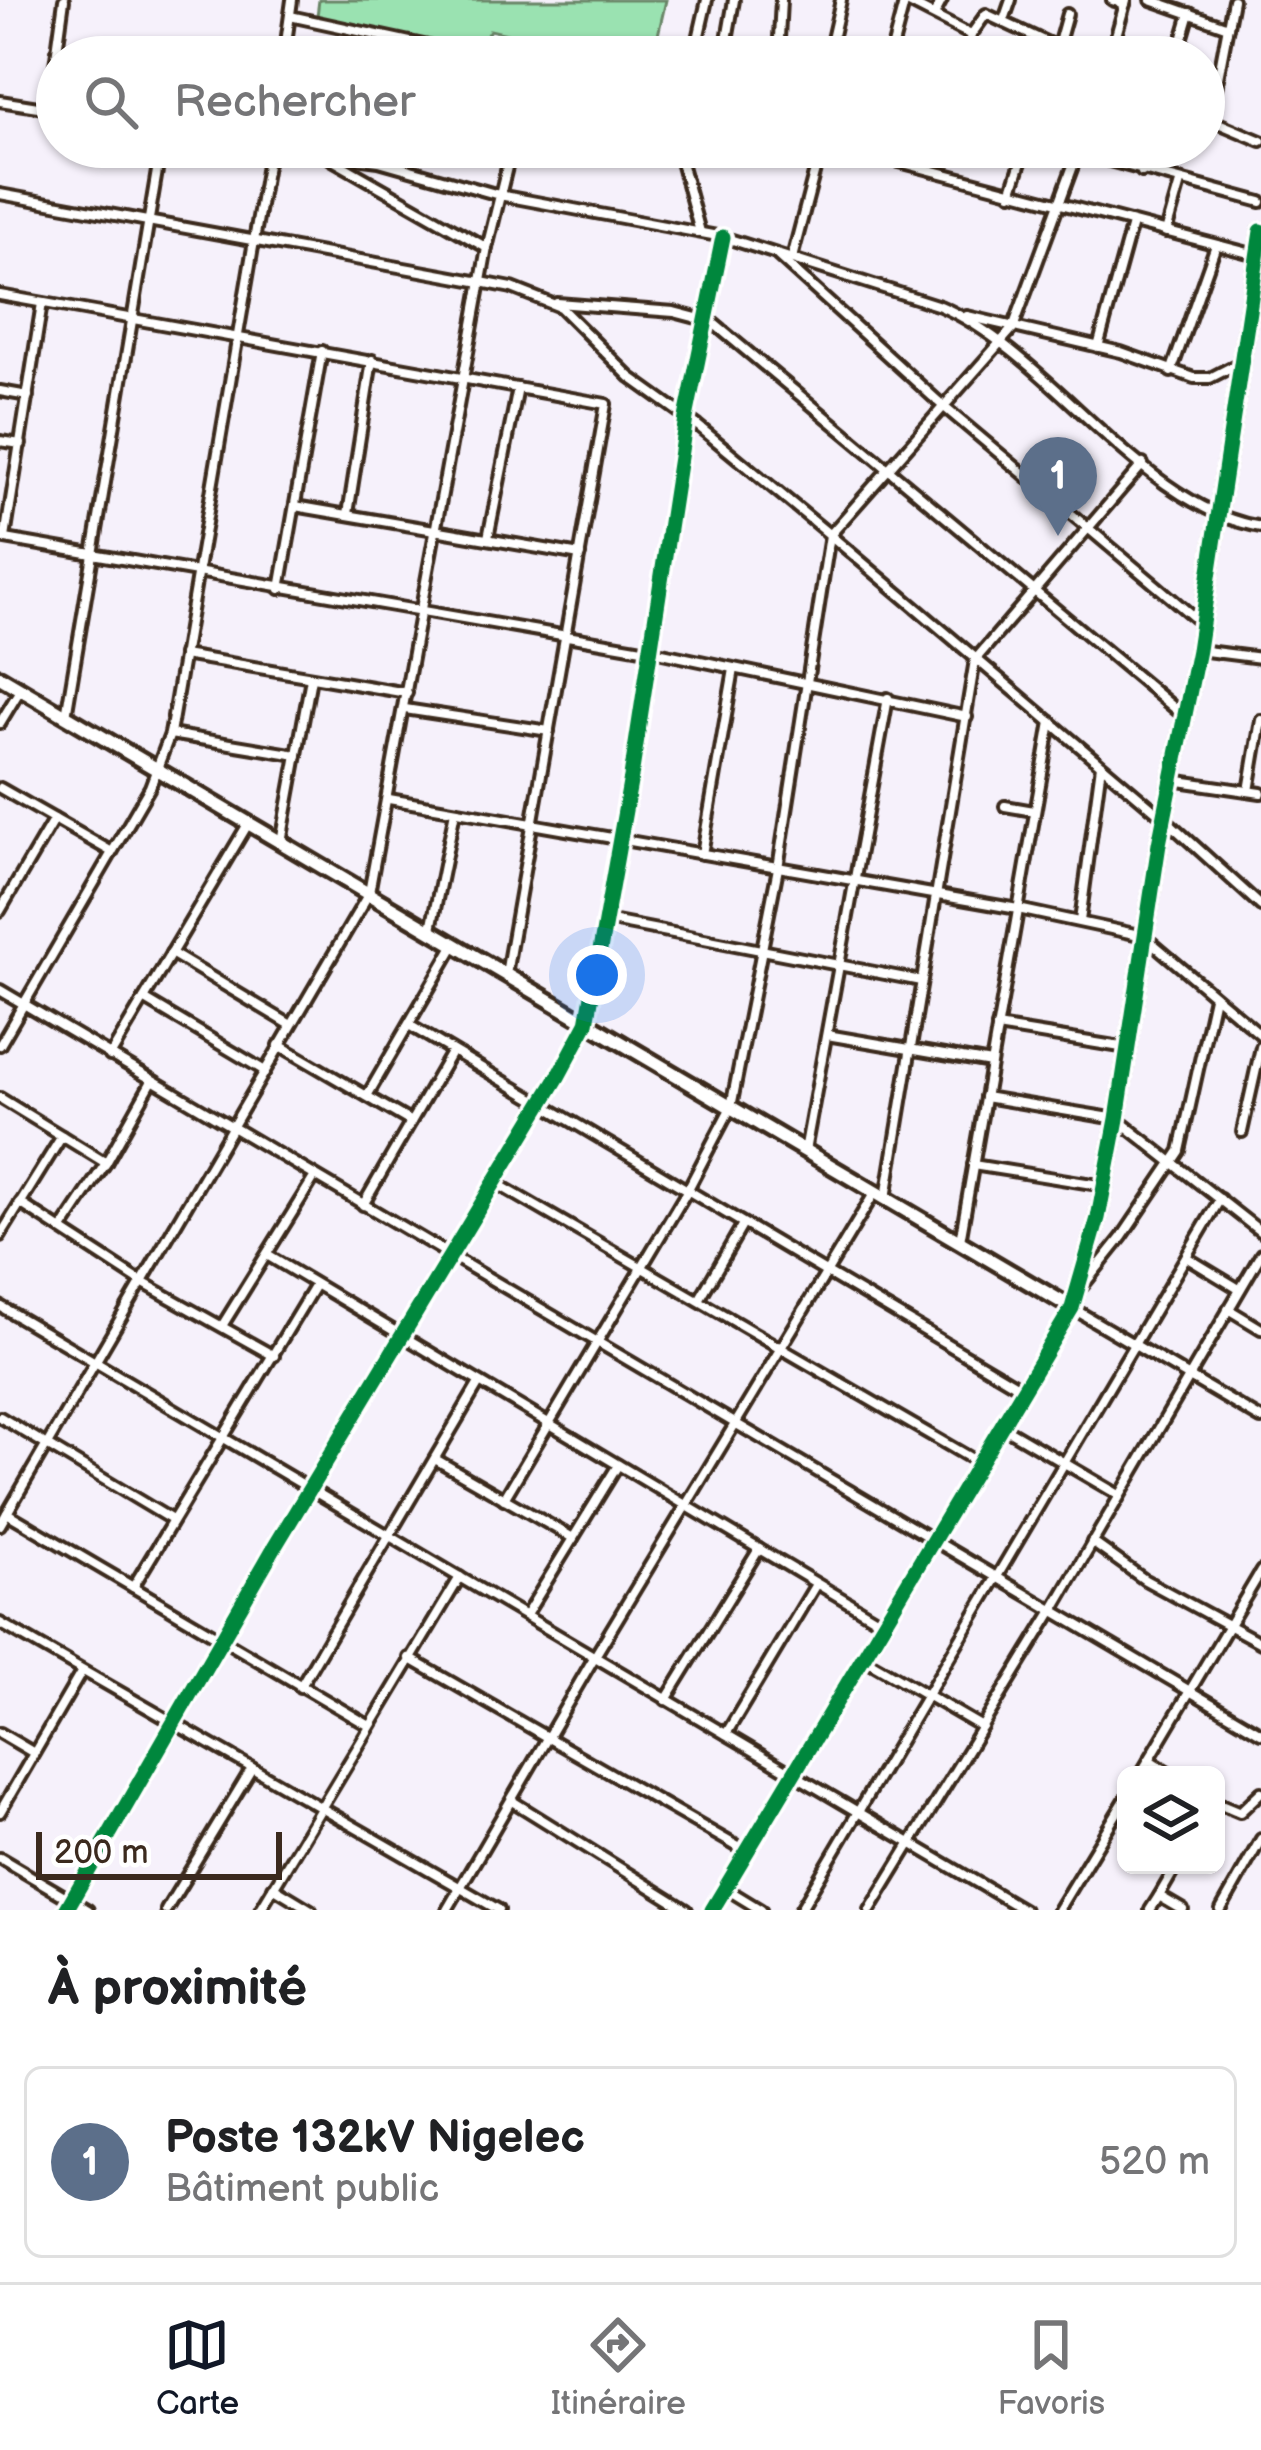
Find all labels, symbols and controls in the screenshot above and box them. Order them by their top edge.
search box [36,36,1225,168]
icon: search [78,69,144,135]
text: Rechercher [174,75,415,130]
pin: 1 [1019,437,1097,536]
your location [567,945,627,1005]
map controls [1117,1766,1225,1874]
button: layers [1117,1766,1225,1874]
scale bar [36,1826,282,1879]
text: 200 m [54,1833,148,1873]
text: À proximité [48,1958,307,2019]
text: Poste 132kV Nigelec [165,2111,585,2166]
text: 1 [82,2139,98,2186]
text: 520 m [1099,2139,1210,2186]
text: Bâtiment public [165,2166,439,2213]
tab: Carte [156,2312,239,2424]
tab: Itinéraire [551,2312,686,2424]
tab: Favoris [998,2312,1105,2424]

